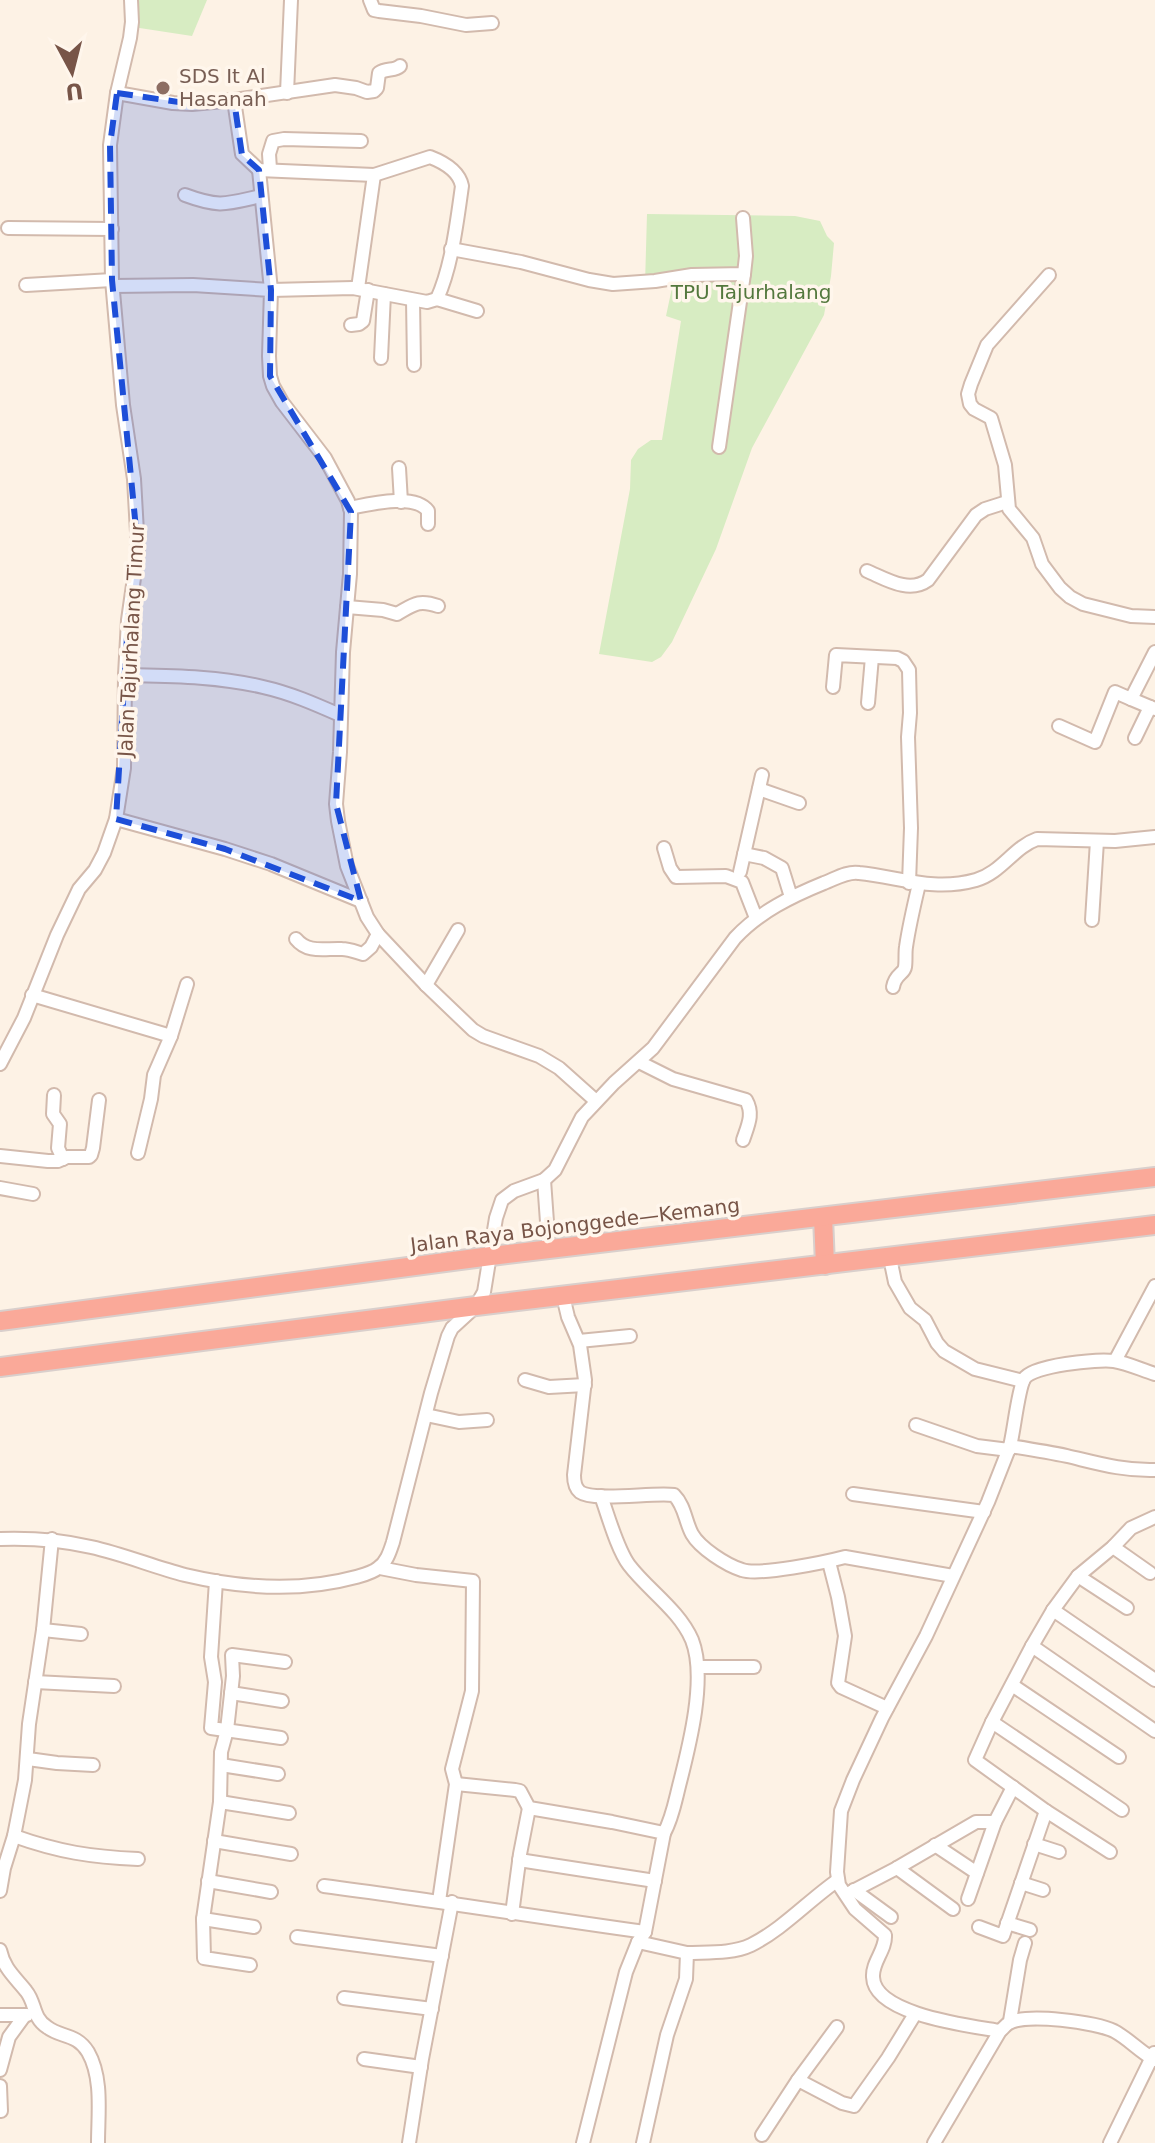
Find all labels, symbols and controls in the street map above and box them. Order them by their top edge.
north arrow [32,32,112,112]
place label: SDS It Al Hasanah [179,64,267,111]
text: U [64,78,85,105]
marker: SDS It Al Hasanah [154,79,172,97]
park label: TPU Tajurhalang [670,280,831,304]
street label: Jalan Tajurhalang Timur [113,522,149,760]
street label: Jalan Raya Bojonggede—Kemang [407,1193,741,1257]

